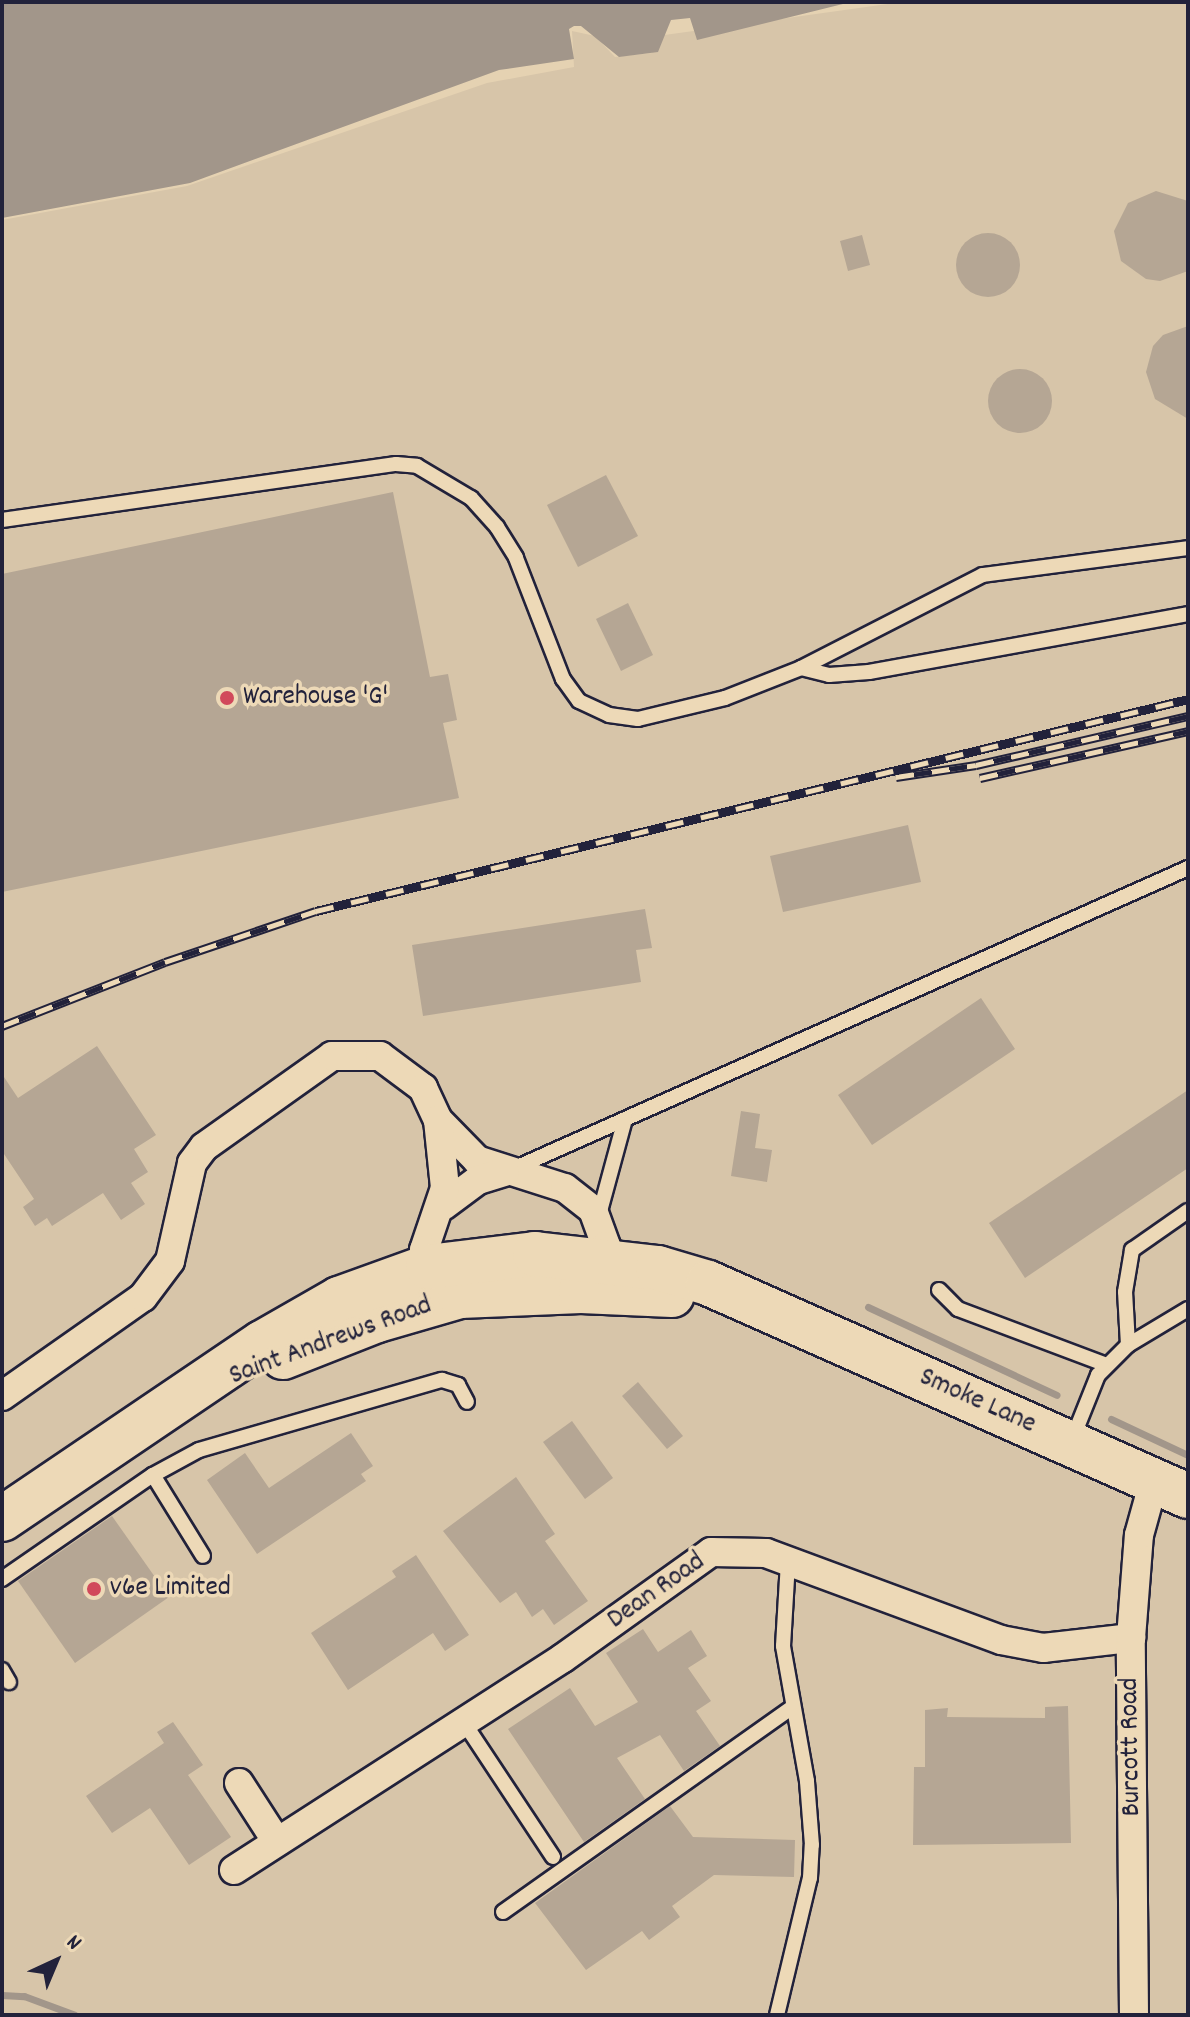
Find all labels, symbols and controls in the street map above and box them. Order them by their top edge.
place label: Warehouse 'G' [243,681,388,715]
marker: Warehouse 'G' [218,689,236,707]
street label: Saint Andrews Road [225,1290,437,1394]
street label: Smoke Lane [913,1361,1041,1443]
street label: Dean Road [602,1546,712,1638]
place label: v6e Limited [110,1572,231,1606]
marker: v6e Limited [85,1580,103,1598]
street label: Burcott Road [1114,1677,1150,1817]
north arrow [16,1921,96,2001]
text: N [58,1928,88,1958]

